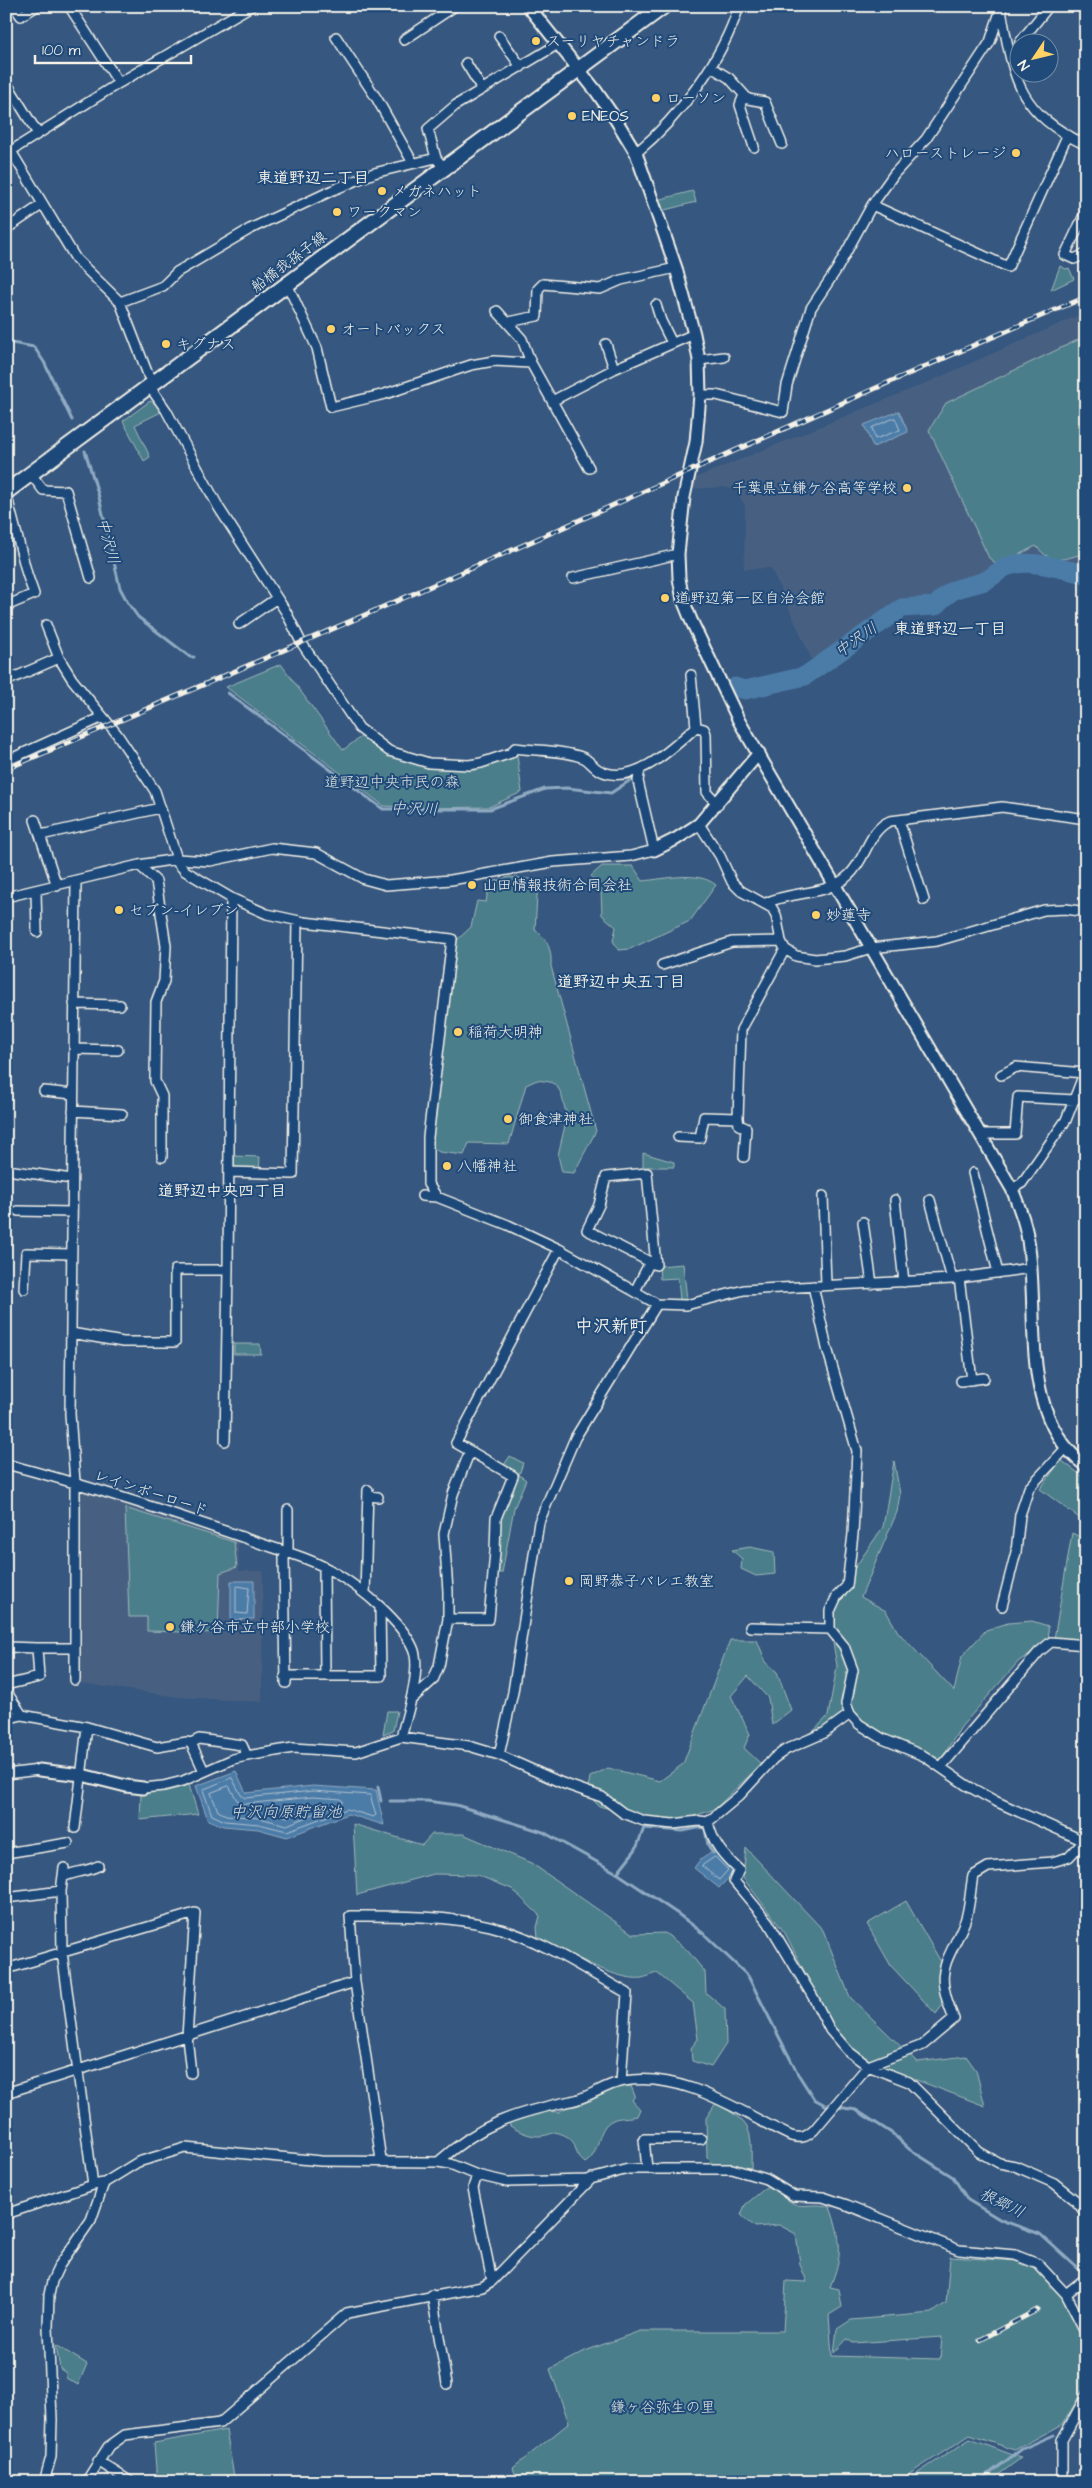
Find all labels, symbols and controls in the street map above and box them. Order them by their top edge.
place label: スーリヤチャンドラ [546,31,680,52]
scale bar [35,32,191,64]
north arrow [1010,32,1060,82]
marker: スーリヤチャンドラ [530,35,542,47]
text: 100 m [42,40,81,61]
text: N [1013,55,1035,74]
place label: ローソン [666,88,726,109]
marker: ローソン [650,92,662,104]
place label: ENEOS [582,106,629,127]
marker: ENEOS [566,110,578,122]
place label: ハローストレージ [885,143,1006,164]
marker: ハローストレージ [1010,147,1022,159]
district label: 東道野辺二丁目 [257,167,369,189]
place label: メガネハット [392,181,482,202]
marker: メガネハット [376,185,388,197]
place label: ワークマン [347,202,422,223]
marker: ワークマン [331,206,343,218]
street label: 船橋我孫子線 [247,227,331,297]
place label: オートバックス [341,319,446,340]
marker: オートバックス [325,323,337,335]
place label: キグナス [176,334,235,355]
marker: キグナス [160,338,172,350]
place label: 千葉県立鎌ケ谷高等学校 [732,478,897,499]
marker: 千葉県立鎌ケ谷高等学校 [901,482,913,494]
water label: 中沢川 [91,515,125,567]
place label: 道野辺第一区自治会館 [675,588,825,609]
marker: 道野辺第一区自治会館 [659,592,671,604]
water label: 中沢川 [830,617,882,663]
district label: 東道野辺一丁目 [894,618,1006,640]
park label: 道野辺中央市民の森 [324,772,460,793]
water label: 中沢川 [390,798,438,820]
place label: 山田情報技術合同会社 [482,875,632,896]
marker: 山田情報技術合同会社 [466,879,478,891]
place label: セブン-イレブン [129,900,239,921]
marker: セブン-イレブン [113,904,125,916]
place label: 妙蓮寺 [826,905,871,926]
marker: 妙蓮寺 [810,909,822,921]
district label: 道野辺中央五丁目 [557,971,685,993]
place label: 稲荷大明神 [468,1022,543,1043]
marker: 稲荷大明神 [452,1026,464,1038]
place label: 御食津神社 [518,1109,593,1130]
marker: 御食津神社 [502,1113,514,1125]
place label: 八幡神社 [457,1156,517,1177]
marker: 八幡神社 [441,1160,453,1172]
district label: 道野辺中央四丁目 [158,1180,286,1202]
district label: 中沢新町 [575,1314,647,1339]
street label: レインボーロード [91,1465,211,1521]
place label: 岡野恭子バレエ教室 [579,1571,714,1592]
marker: 岡野恭子バレエ教室 [563,1575,575,1587]
place label: 鎌ケ谷市立中部小学校 [180,1617,330,1638]
marker: 鎌ケ谷市立中部小学校 [164,1621,176,1633]
water label: 中沢向原貯留池 [230,1801,343,1823]
water label: 根郷川 [976,2183,1028,2223]
park label: 鎌ヶ谷弥生の里 [610,2397,716,2418]

